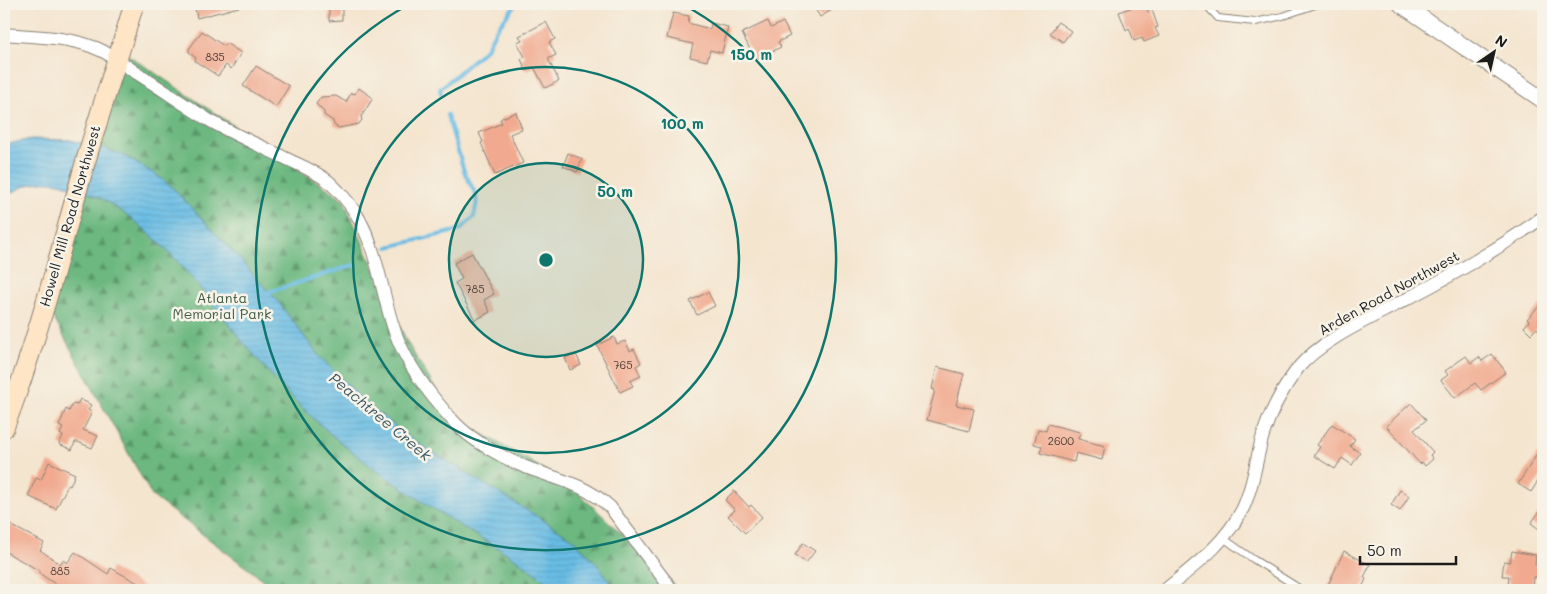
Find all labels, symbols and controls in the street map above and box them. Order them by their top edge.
north arrow [1470,28,1520,78]
text: N [1492,30,1511,52]
text: 150 m [730,44,772,64]
house number: 835 [205,49,225,64]
text: 100 m [660,113,704,133]
street label: Howell Mill Road Northwest [34,123,105,309]
text: 50 m [597,181,633,201]
street label: Arden Road Northwest [1315,246,1462,339]
centre of rings [537,251,555,269]
house number: 785 [465,281,485,296]
park label: Atlanta Memorial Park [172,288,272,323]
house number: 765 [613,357,633,372]
water label: Peachtree Creek [325,368,437,465]
house number: 2600 [1048,433,1074,448]
scale bar [1360,534,1456,566]
text: 50 m [1367,540,1402,560]
house number: 885 [50,563,70,578]

